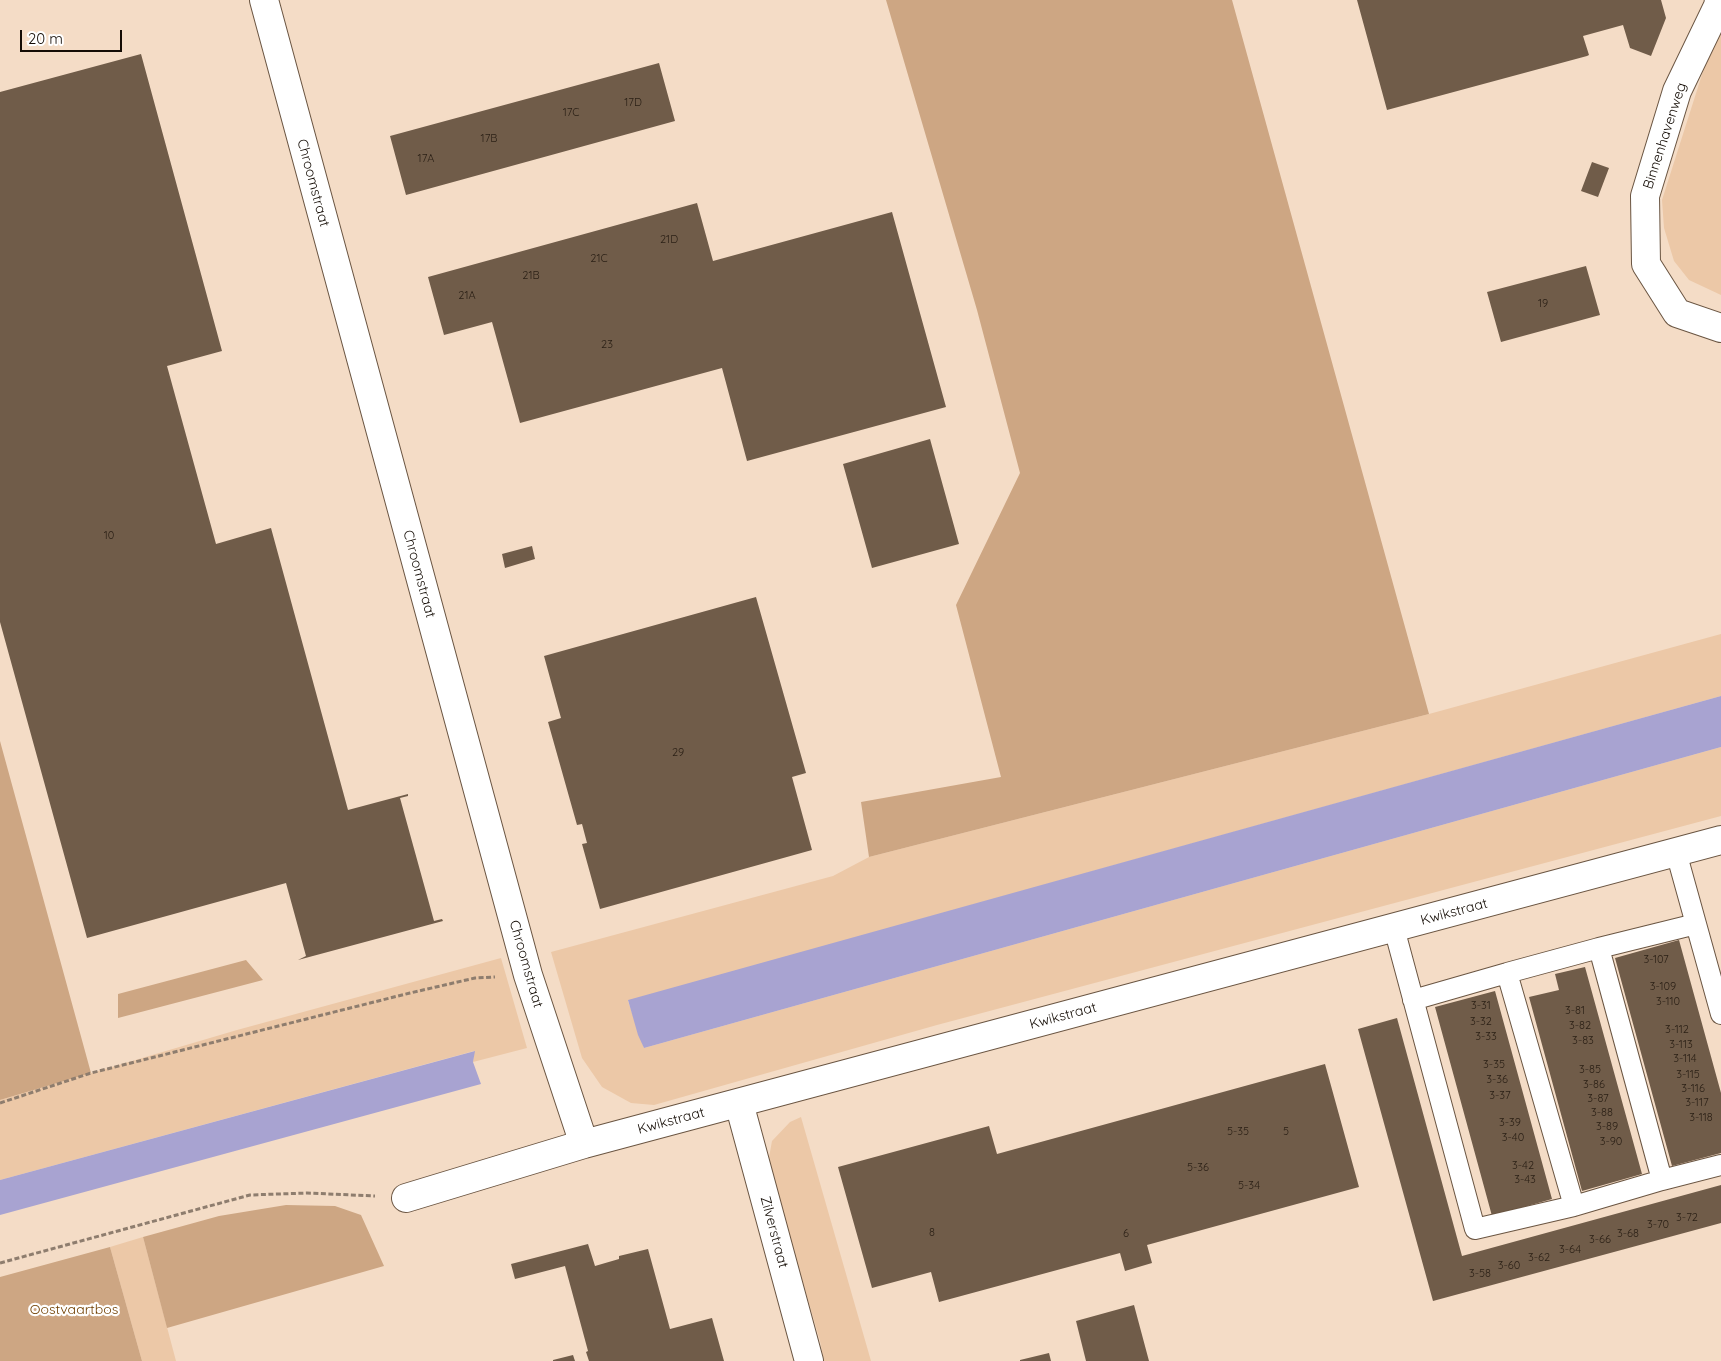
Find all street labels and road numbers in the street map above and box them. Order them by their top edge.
street label: Binnenhavenweg [1640,81,1690,191]
street label: Chroomstraat [293,137,333,229]
street label: Chroomstraat [399,528,439,620]
street label: Kwikstraat [1419,895,1489,929]
street label: Chroomstraat [505,918,547,1010]
street label: Kwikstraat [1028,999,1098,1033]
street label: Kwikstraat [636,1104,706,1138]
street label: Zilverstraat [756,1194,792,1270]

